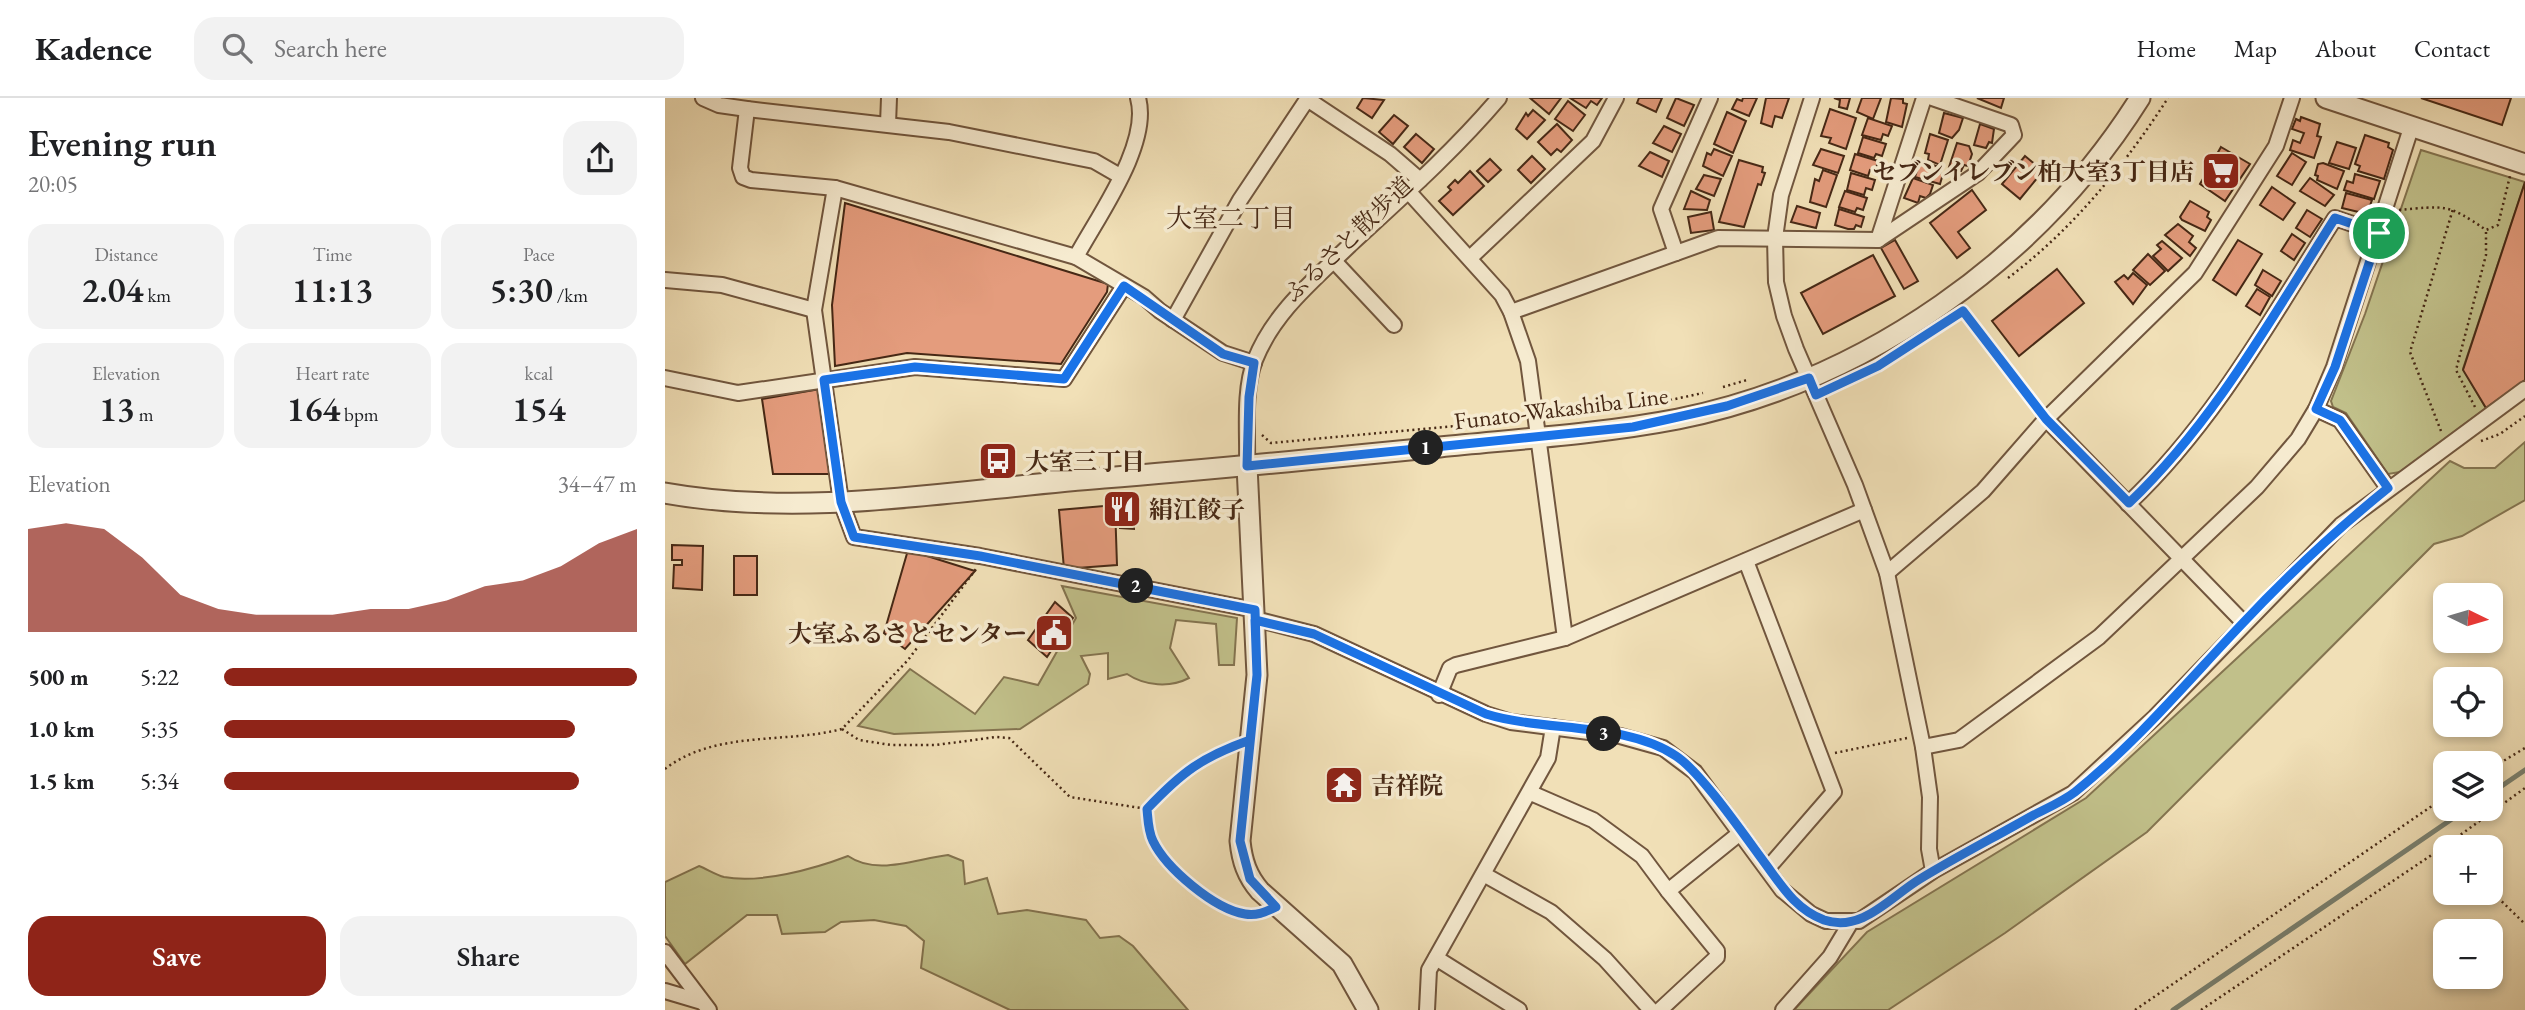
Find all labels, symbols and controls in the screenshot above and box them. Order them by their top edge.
search box [194,17,684,80]
text: Kadence [35,27,152,70]
icon: search [218,29,256,67]
text: Search here [274,31,387,65]
text: Home [2136,33,2196,64]
text: Map [2234,33,2277,64]
text: About [2315,33,2376,64]
text: Contact [2414,33,2490,64]
text: Evening run [28,118,217,167]
button: share [563,121,637,195]
supermarket icon: セブンイレブン柏大室3丁目店 [2200,150,2242,192]
place label: セブンイレブン柏大室3丁目店 [1872,156,2194,187]
text: 20:05 [28,169,78,199]
street label: ふるさと散歩道 [1277,169,1419,309]
district label: 大室二丁目 [1166,201,1296,235]
pin [2349,203,2409,263]
icon: arrive [2360,214,2398,252]
text: Distance [94,242,158,267]
text: Time [313,242,352,267]
text: Pace [523,242,555,267]
text: 2.04 [81,267,144,312]
text: 11:13 [292,267,373,312]
text: 5:30 [490,267,553,312]
text: km [144,283,171,308]
text: /km [553,283,588,308]
text: Elevation [92,361,160,386]
text: Heart rate [296,361,369,386]
text: kcal [525,361,553,386]
street label: Funato-Wakashiba Line [1452,379,1670,437]
text: 13 [99,386,135,431]
text: 164 [286,386,340,431]
text: 154 [512,386,566,431]
text: m [135,402,153,427]
text: bpm [340,402,379,427]
pin: 1 [1409,430,1443,466]
text: 1 [1420,435,1431,460]
bus stop icon: 大室三丁目 [977,440,1019,482]
place label: 大室三丁目 [1025,446,1145,477]
text: Elevation [28,469,111,499]
text: 34–47 m [558,469,637,499]
restaurant icon: 絹江餃子 [1101,488,1143,530]
place label: 絹江餃子 [1149,494,1245,525]
pin: 2 [1119,568,1154,603]
text: 2 [1130,573,1141,598]
north arrow [2433,583,2503,653]
map controls [2433,583,2503,989]
public building icon: 大室ふるさとセンター [1033,612,1075,654]
place label: 大室ふるさとセンター [788,618,1027,649]
text: 500 m [28,662,89,692]
text: 5:22 [140,662,179,692]
button: locate [2433,667,2503,737]
text: 1.0 km [28,714,95,744]
text: 5:35 [140,714,179,744]
pin: 3 [1587,716,1621,752]
text: 3 [1598,721,1609,746]
button: layers [2433,751,2503,821]
temple icon: 吉祥院 [1323,764,1365,806]
text: 1.5 km [28,766,95,796]
text: 5:34 [140,766,179,796]
place label: 吉祥院 [1371,770,1443,801]
button: + [2433,835,2503,905]
button: Save [28,916,326,996]
button: Share [340,916,637,996]
button: − [2433,919,2503,989]

